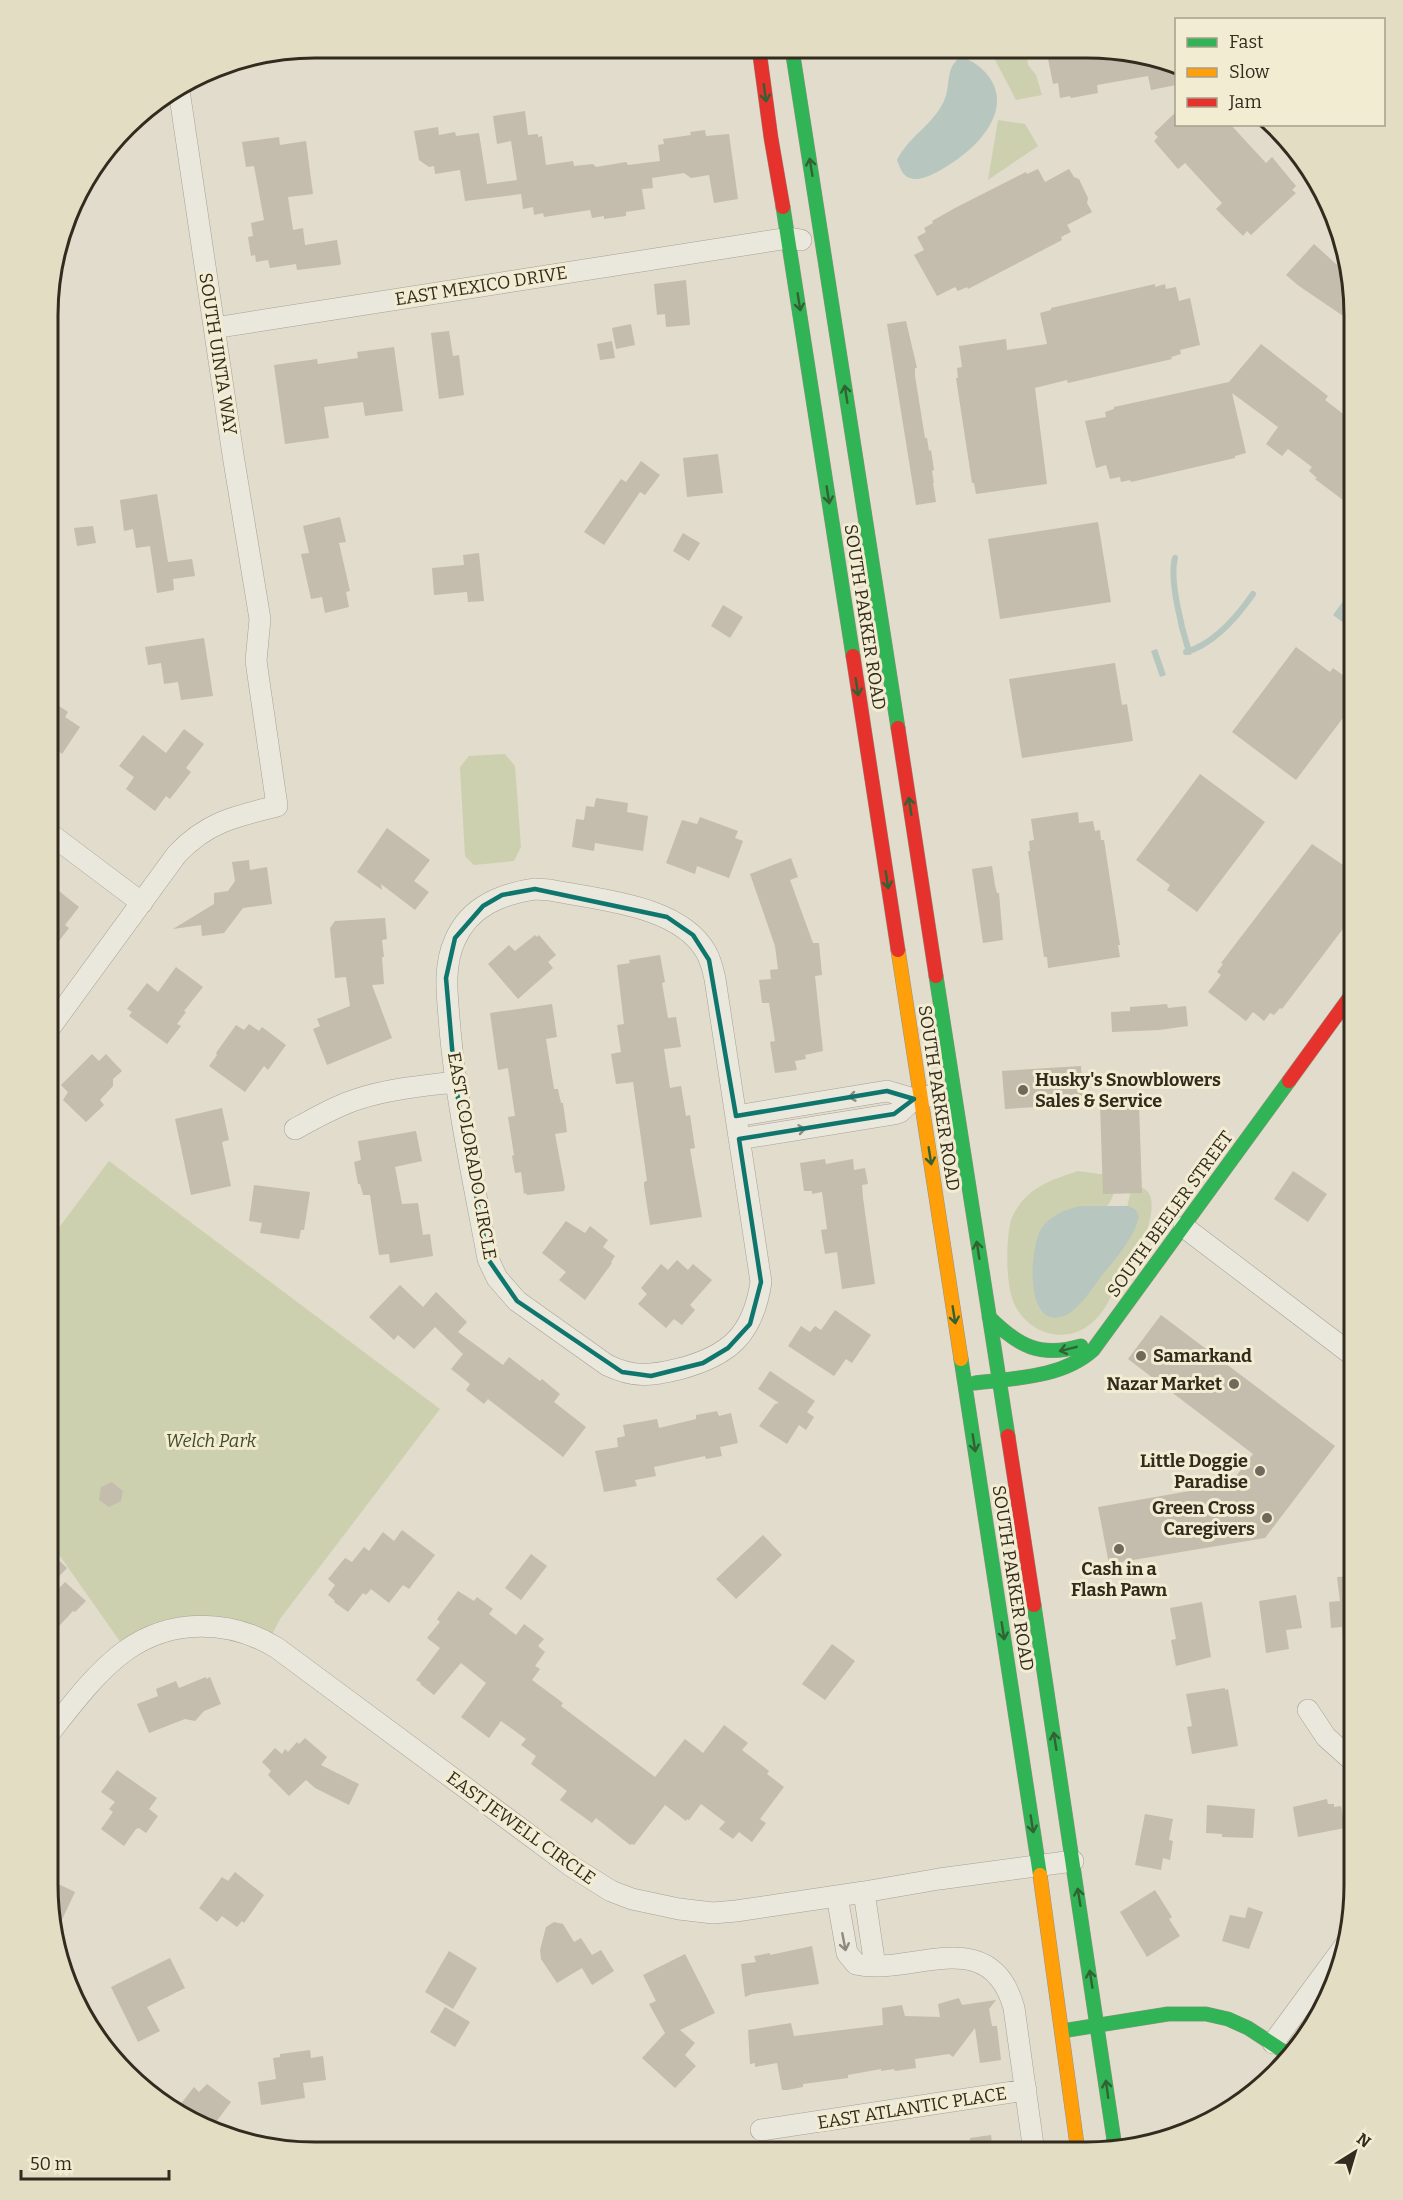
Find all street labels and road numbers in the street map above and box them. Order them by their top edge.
street label: EAST MEXICO DRIVE [393,262,569,310]
street label: SOUTH UINTA WAY [194,271,242,437]
street label: SOUTH PARKER ROAD [839,523,891,711]
street label: SOUTH PARKER ROAD [913,1004,965,1192]
street label: EAST COLORADO CIRCLE [443,1050,501,1262]
street label: SOUTH BEELER STREET [1102,1126,1238,1301]
street label: SOUTH PARKER ROAD [987,1484,1039,1672]
street label: EAST JEWELL CIRCLE [442,1767,600,1889]
street label: EAST ATLANTIC PLACE [816,2082,1008,2134]

